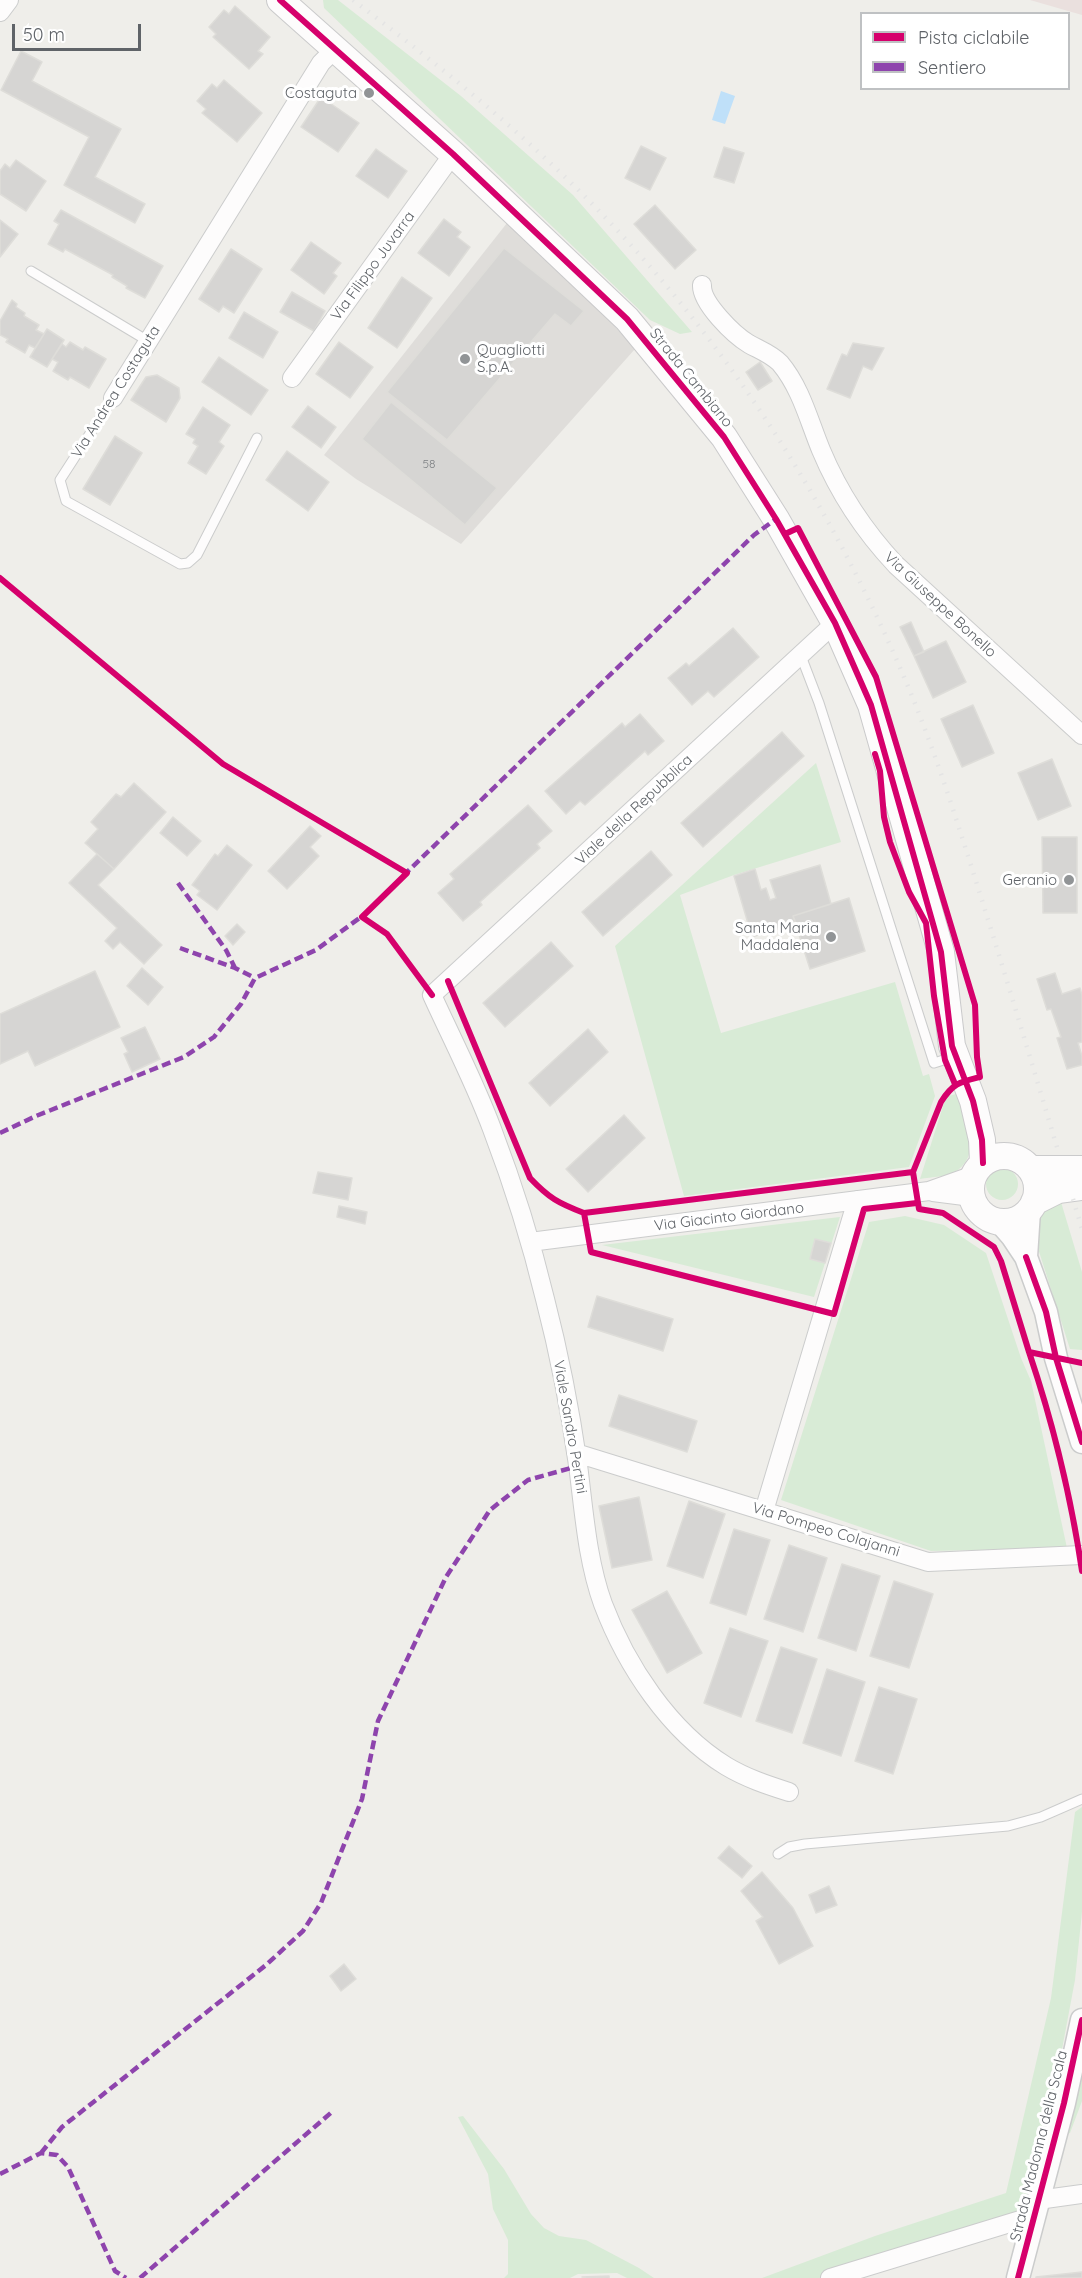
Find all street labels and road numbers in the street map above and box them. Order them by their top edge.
street label: Via Filippo Juvarra [327,208,419,324]
street label: Via Andrea Costaguta [68,322,164,462]
street label: Strada Cambiano [646,325,736,431]
street label: Via Giuseppe Bonello [880,548,1000,662]
street label: Viale della Repubblica [572,751,696,869]
street label: Via Giacinto Giordano [653,1199,805,1235]
street label: Viale Sandro Pertini [549,1359,591,1495]
street label: Via Pompeo Colajanni [750,1499,902,1561]
street label: Strada Madonna della Scala [1007,2049,1071,2243]

